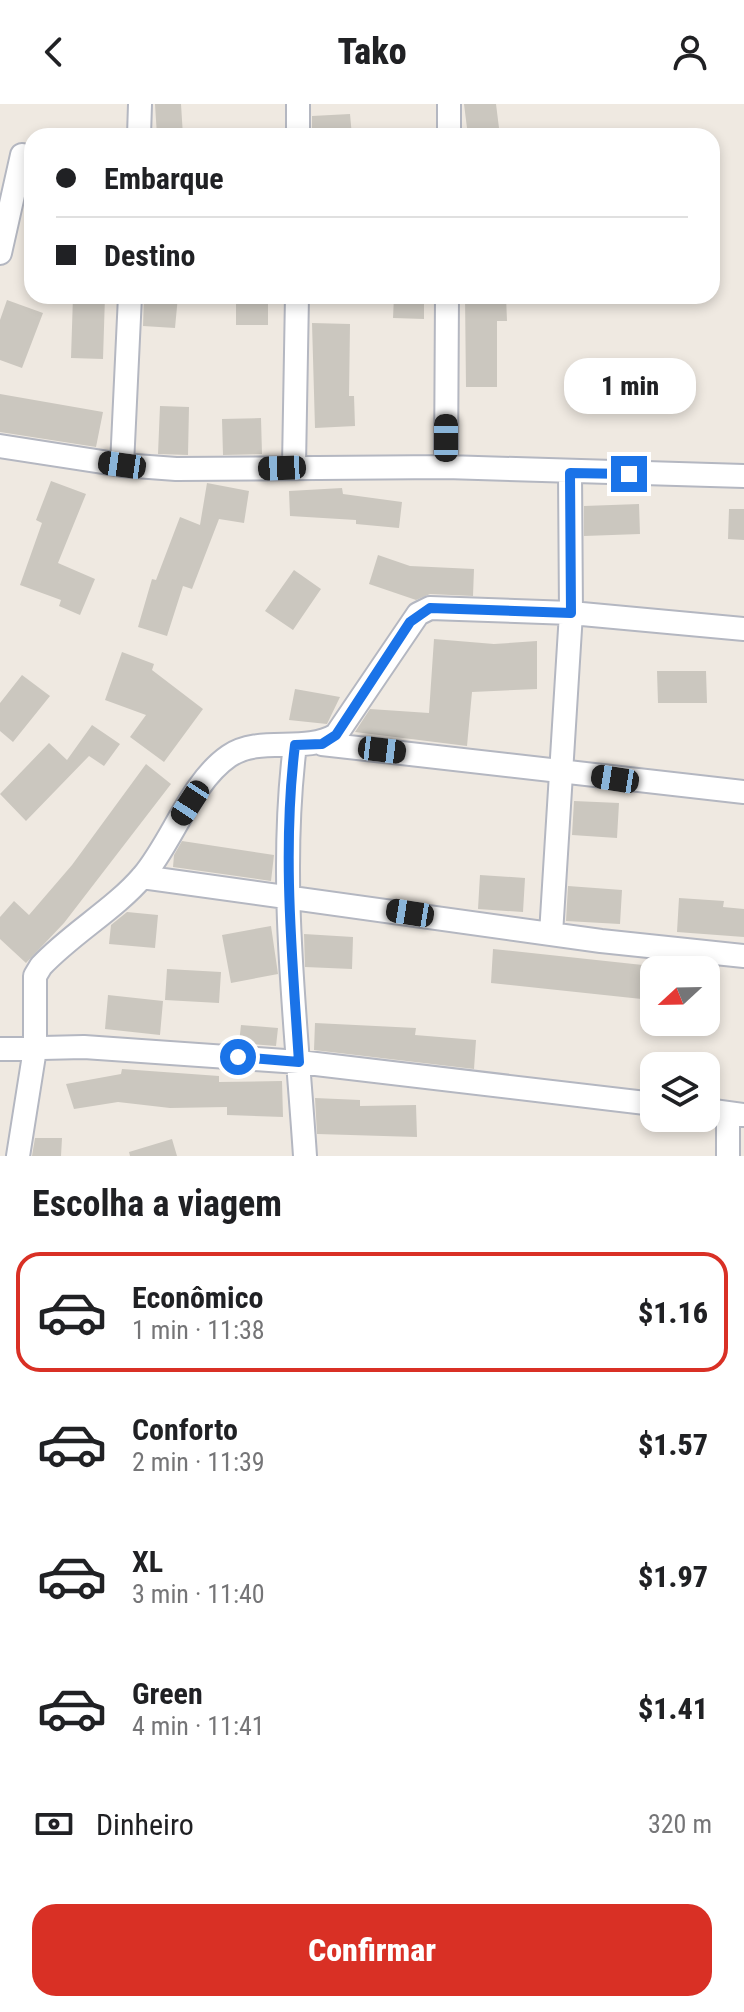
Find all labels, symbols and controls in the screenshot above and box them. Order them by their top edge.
icon: back [32,30,76,74]
icon: person [668,30,712,74]
text: Tako [338,31,406,73]
text: Embarque [104,161,224,196]
text: Destino [104,238,195,273]
callout: 1 min [563,358,695,414]
text: 1 min [601,371,659,401]
car [434,414,458,462]
car [97,450,147,480]
car [258,455,306,481]
route end [611,456,647,492]
car [357,735,407,765]
car [589,763,641,795]
car [167,776,213,830]
car [384,897,436,929]
north arrow [640,956,720,1036]
map controls [640,956,720,1132]
route start [220,1039,256,1075]
button: layers [640,1052,720,1132]
text: Escolha a viagem [32,1183,282,1225]
icon: car [36,1276,108,1348]
text: Econômico [132,1280,263,1315]
text: $1.16 [638,1295,708,1330]
text: 1 min · 11:38 [132,1315,265,1345]
icon: car [36,1408,108,1480]
text: Conforto [132,1412,238,1447]
text: $1.57 [638,1427,708,1462]
text: 2 min · 11:39 [132,1447,265,1477]
icon: car [36,1540,108,1612]
text: XL [132,1544,163,1579]
text: $1.97 [638,1559,708,1594]
text: 3 min · 11:40 [132,1579,265,1609]
icon: car [36,1672,108,1744]
text: Green [132,1676,203,1711]
text: $1.41 [638,1691,708,1726]
text: 4 min · 11:41 [132,1711,265,1741]
icon: cash [32,1802,76,1846]
text: Dinheiro [96,1807,194,1842]
text: 320 m [648,1809,712,1839]
button: Confirmar [32,1904,712,1996]

